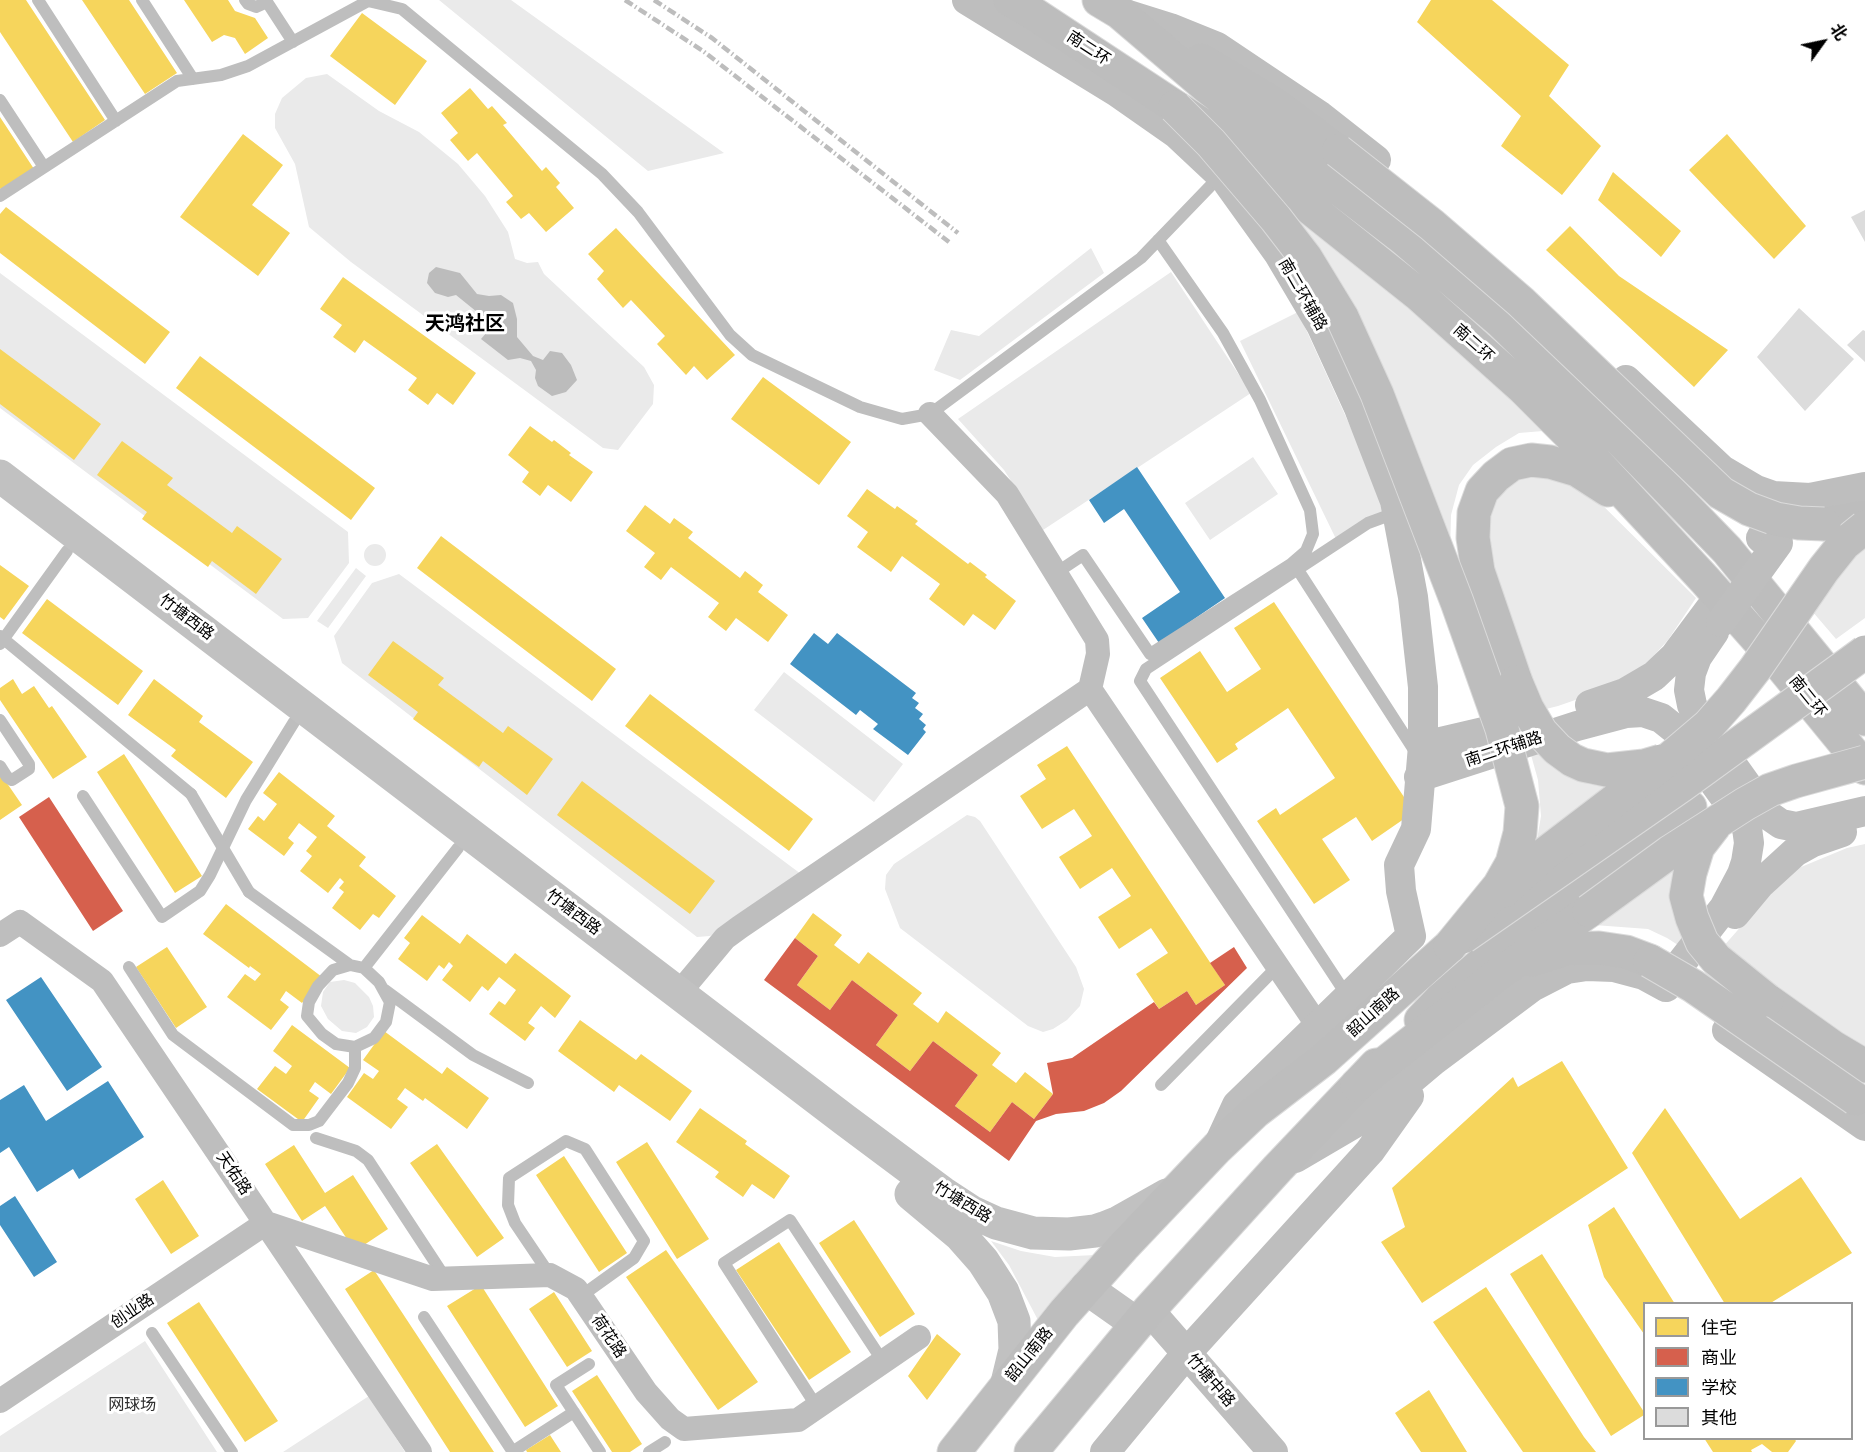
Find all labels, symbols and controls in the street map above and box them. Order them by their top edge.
north arrow [1793,12,1853,72]
text: 北 [1825,19,1853,45]
street label: 南二环 [1063,28,1113,70]
street label: 南二环辅路 [1274,256,1330,334]
district label: 天鸿社区 [425,313,505,337]
street label: 南二环 [1449,321,1497,367]
street label: 竹塘西路 [155,591,217,645]
street label: 南二环 [1784,672,1830,722]
street label: 南二环辅路 [1463,729,1545,771]
street label: 竹塘西路 [542,886,604,940]
street label: 韶山南路 [1344,984,1404,1042]
street label: 天佑路 [212,1149,254,1199]
street label: 竹塘西路 [930,1178,994,1228]
street label: 创业路 [108,1291,158,1333]
legend [1643,1302,1853,1440]
street label: 荷花路 [587,1312,629,1362]
text: 住宅 [1701,1315,1737,1340]
street label: 韶山南路 [1002,1324,1058,1386]
text: 商业 [1701,1345,1737,1370]
street label: 竹塘中路 [1182,1351,1238,1411]
text: 学校 [1701,1375,1737,1400]
park label: 网球场 [108,1396,156,1416]
text: 其他 [1701,1405,1737,1430]

